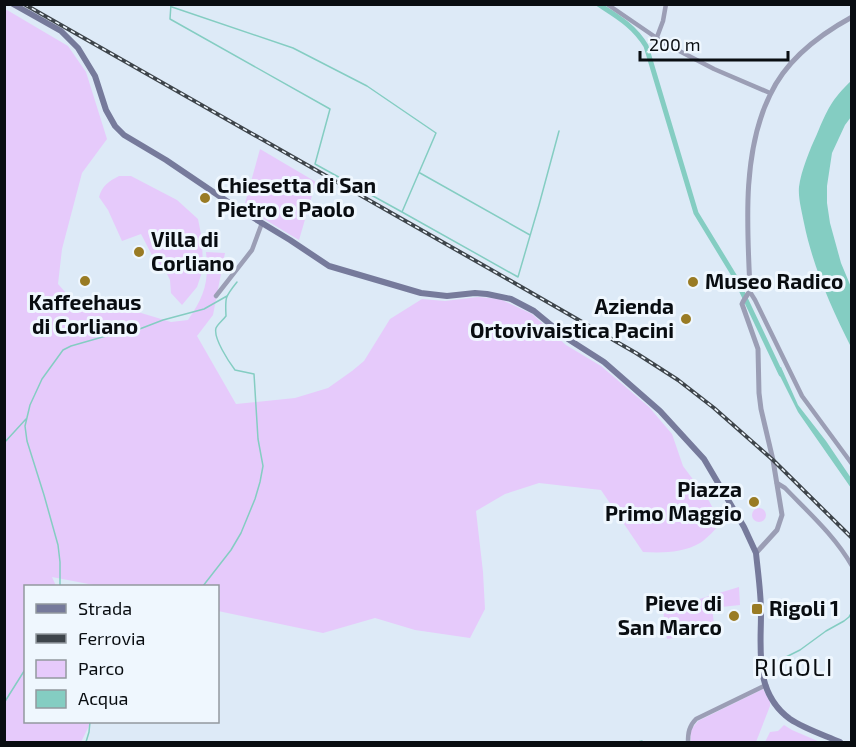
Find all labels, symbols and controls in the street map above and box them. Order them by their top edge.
scale bar [640,24,788,62]
text: 200 m [649,33,701,55]
place label: Chiesetta di San Pietro e Paolo [217,172,376,221]
marker: Chiesetta di San Pietro e Paolo [198,191,212,205]
place label: Villa di Corliano [151,226,234,275]
marker: Villa di Corliano [132,245,146,259]
place label: Museo Radico [705,268,843,293]
marker: Kaffeehaus di Corliano [78,274,92,288]
marker: Museo Radico [686,275,700,289]
place label: Kaffeehaus di Corliano [29,289,141,338]
place label: Azienda Ortovivaistica Pacini [470,293,674,342]
marker: Azienda Ortovivaistica Pacini [679,312,693,326]
place label: Piazza Primo Maggio [605,476,742,525]
marker: Piazza Primo Maggio [747,495,761,509]
legend [24,585,219,723]
place label: Pieve di San Marco [618,590,722,639]
place label: Rigoli 1 [769,595,839,620]
text: Strada [78,597,132,619]
marker: Rigoli 1 [750,602,764,616]
marker: Pieve di San Marco [727,609,741,623]
text: Ferrovia [78,627,145,649]
district label: RIGOLI [754,652,834,681]
text: Parco [78,657,124,679]
text: Acqua [78,687,128,709]

